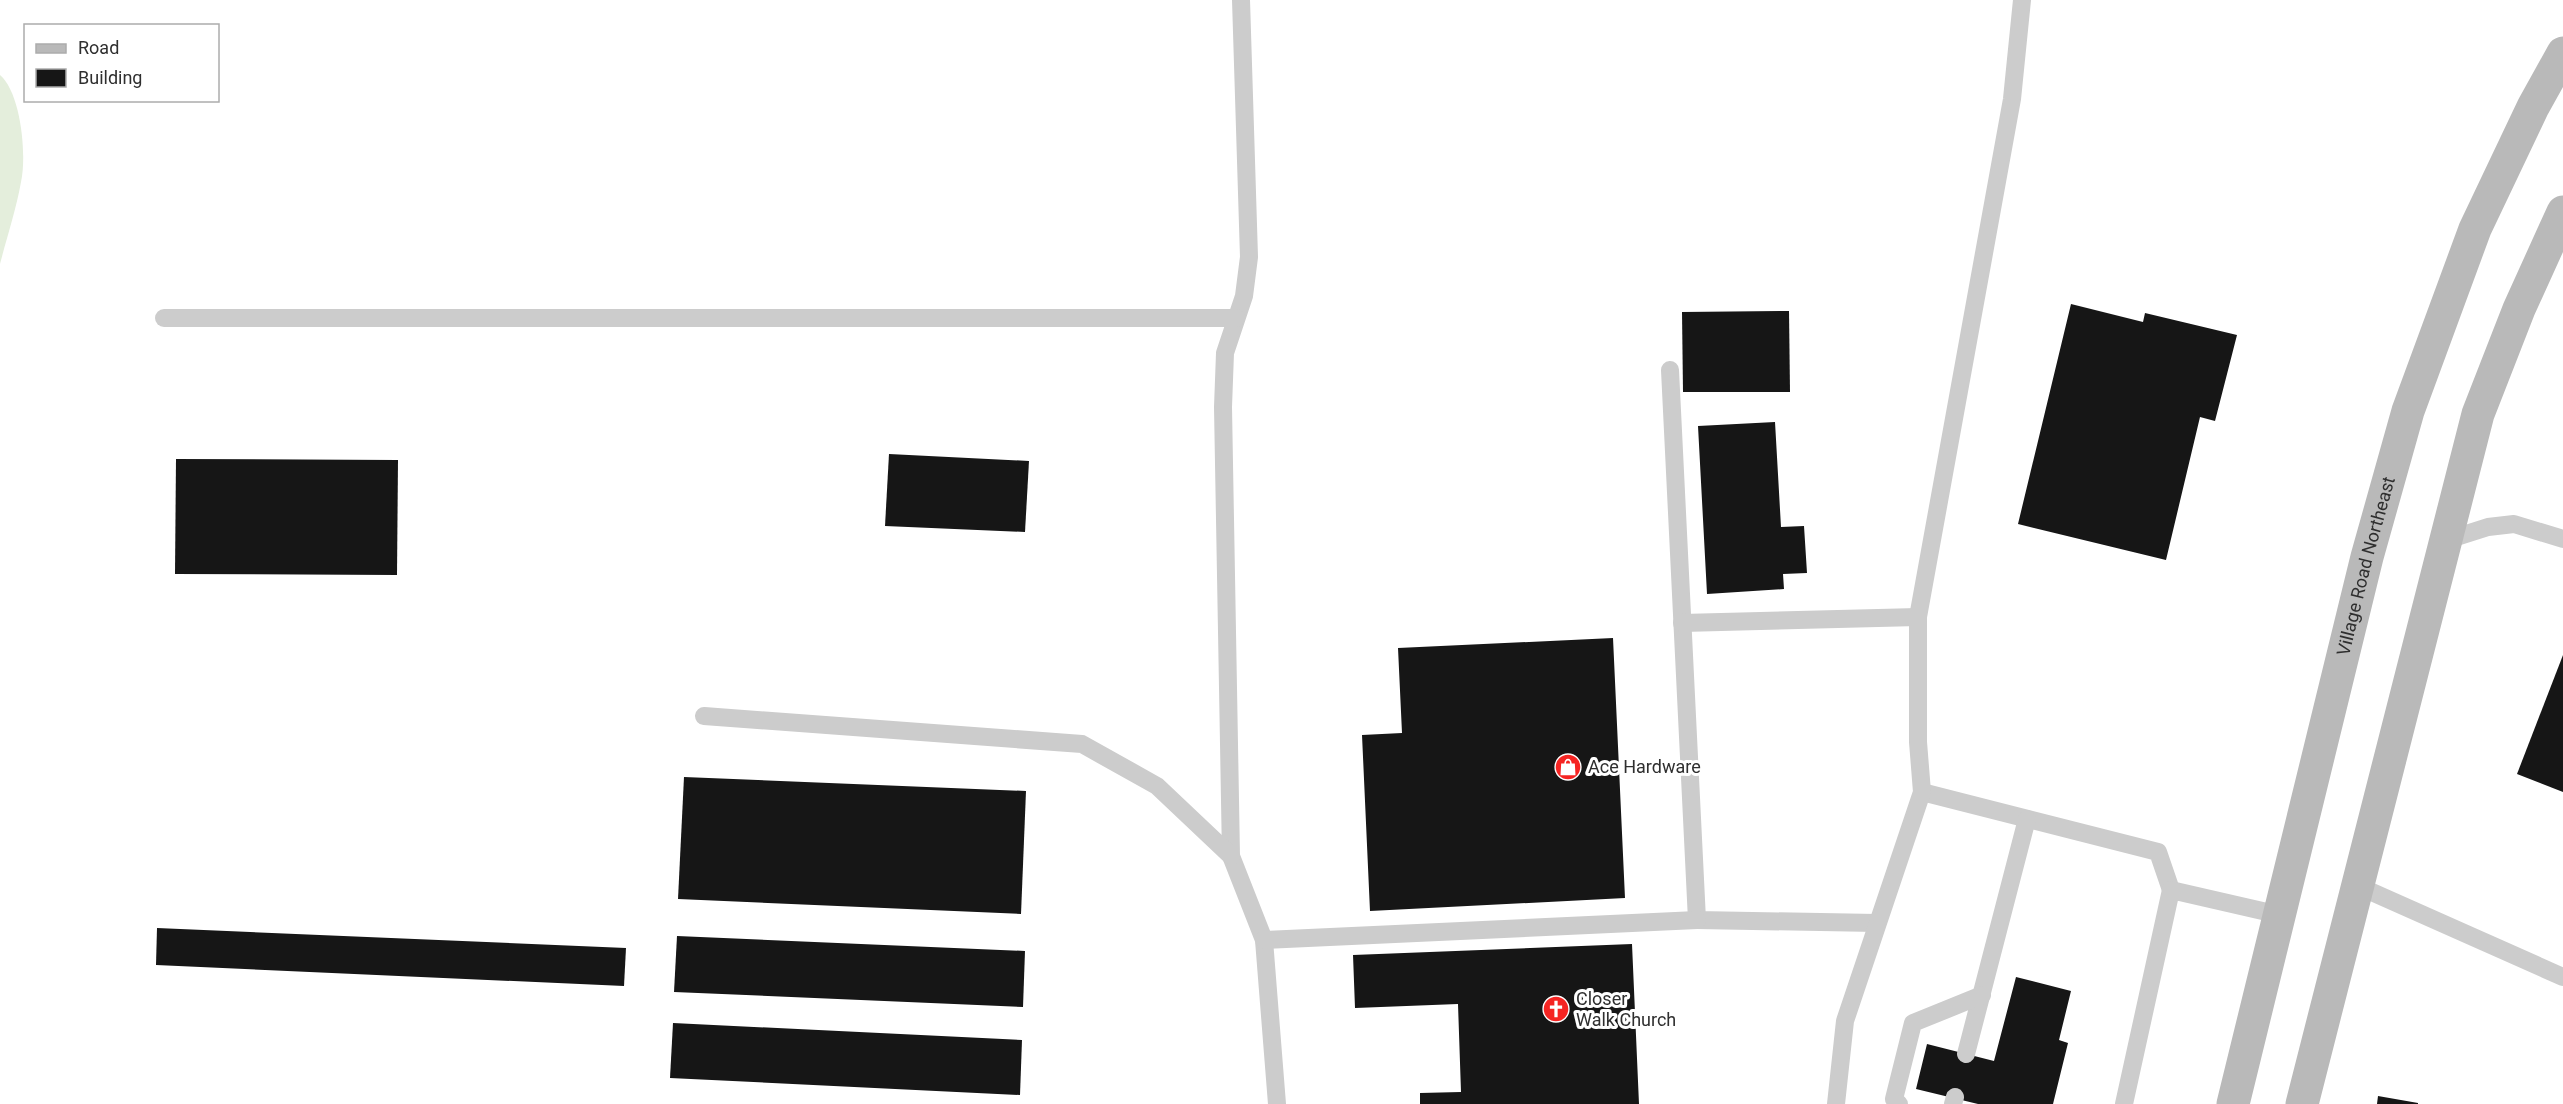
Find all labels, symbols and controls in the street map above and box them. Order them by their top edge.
legend [24,24,219,102]
text: Road [78,37,119,58]
text: Building [78,67,142,88]
street label: Village Road Northeast [2332,474,2399,658]
shop icon: Ace Hardware [1553,752,1583,782]
place label: Ace Hardware [1588,756,1701,777]
place label: Closer Walk Church [1576,988,1676,1030]
church icon: Closer Walk Church [1541,994,1571,1024]

